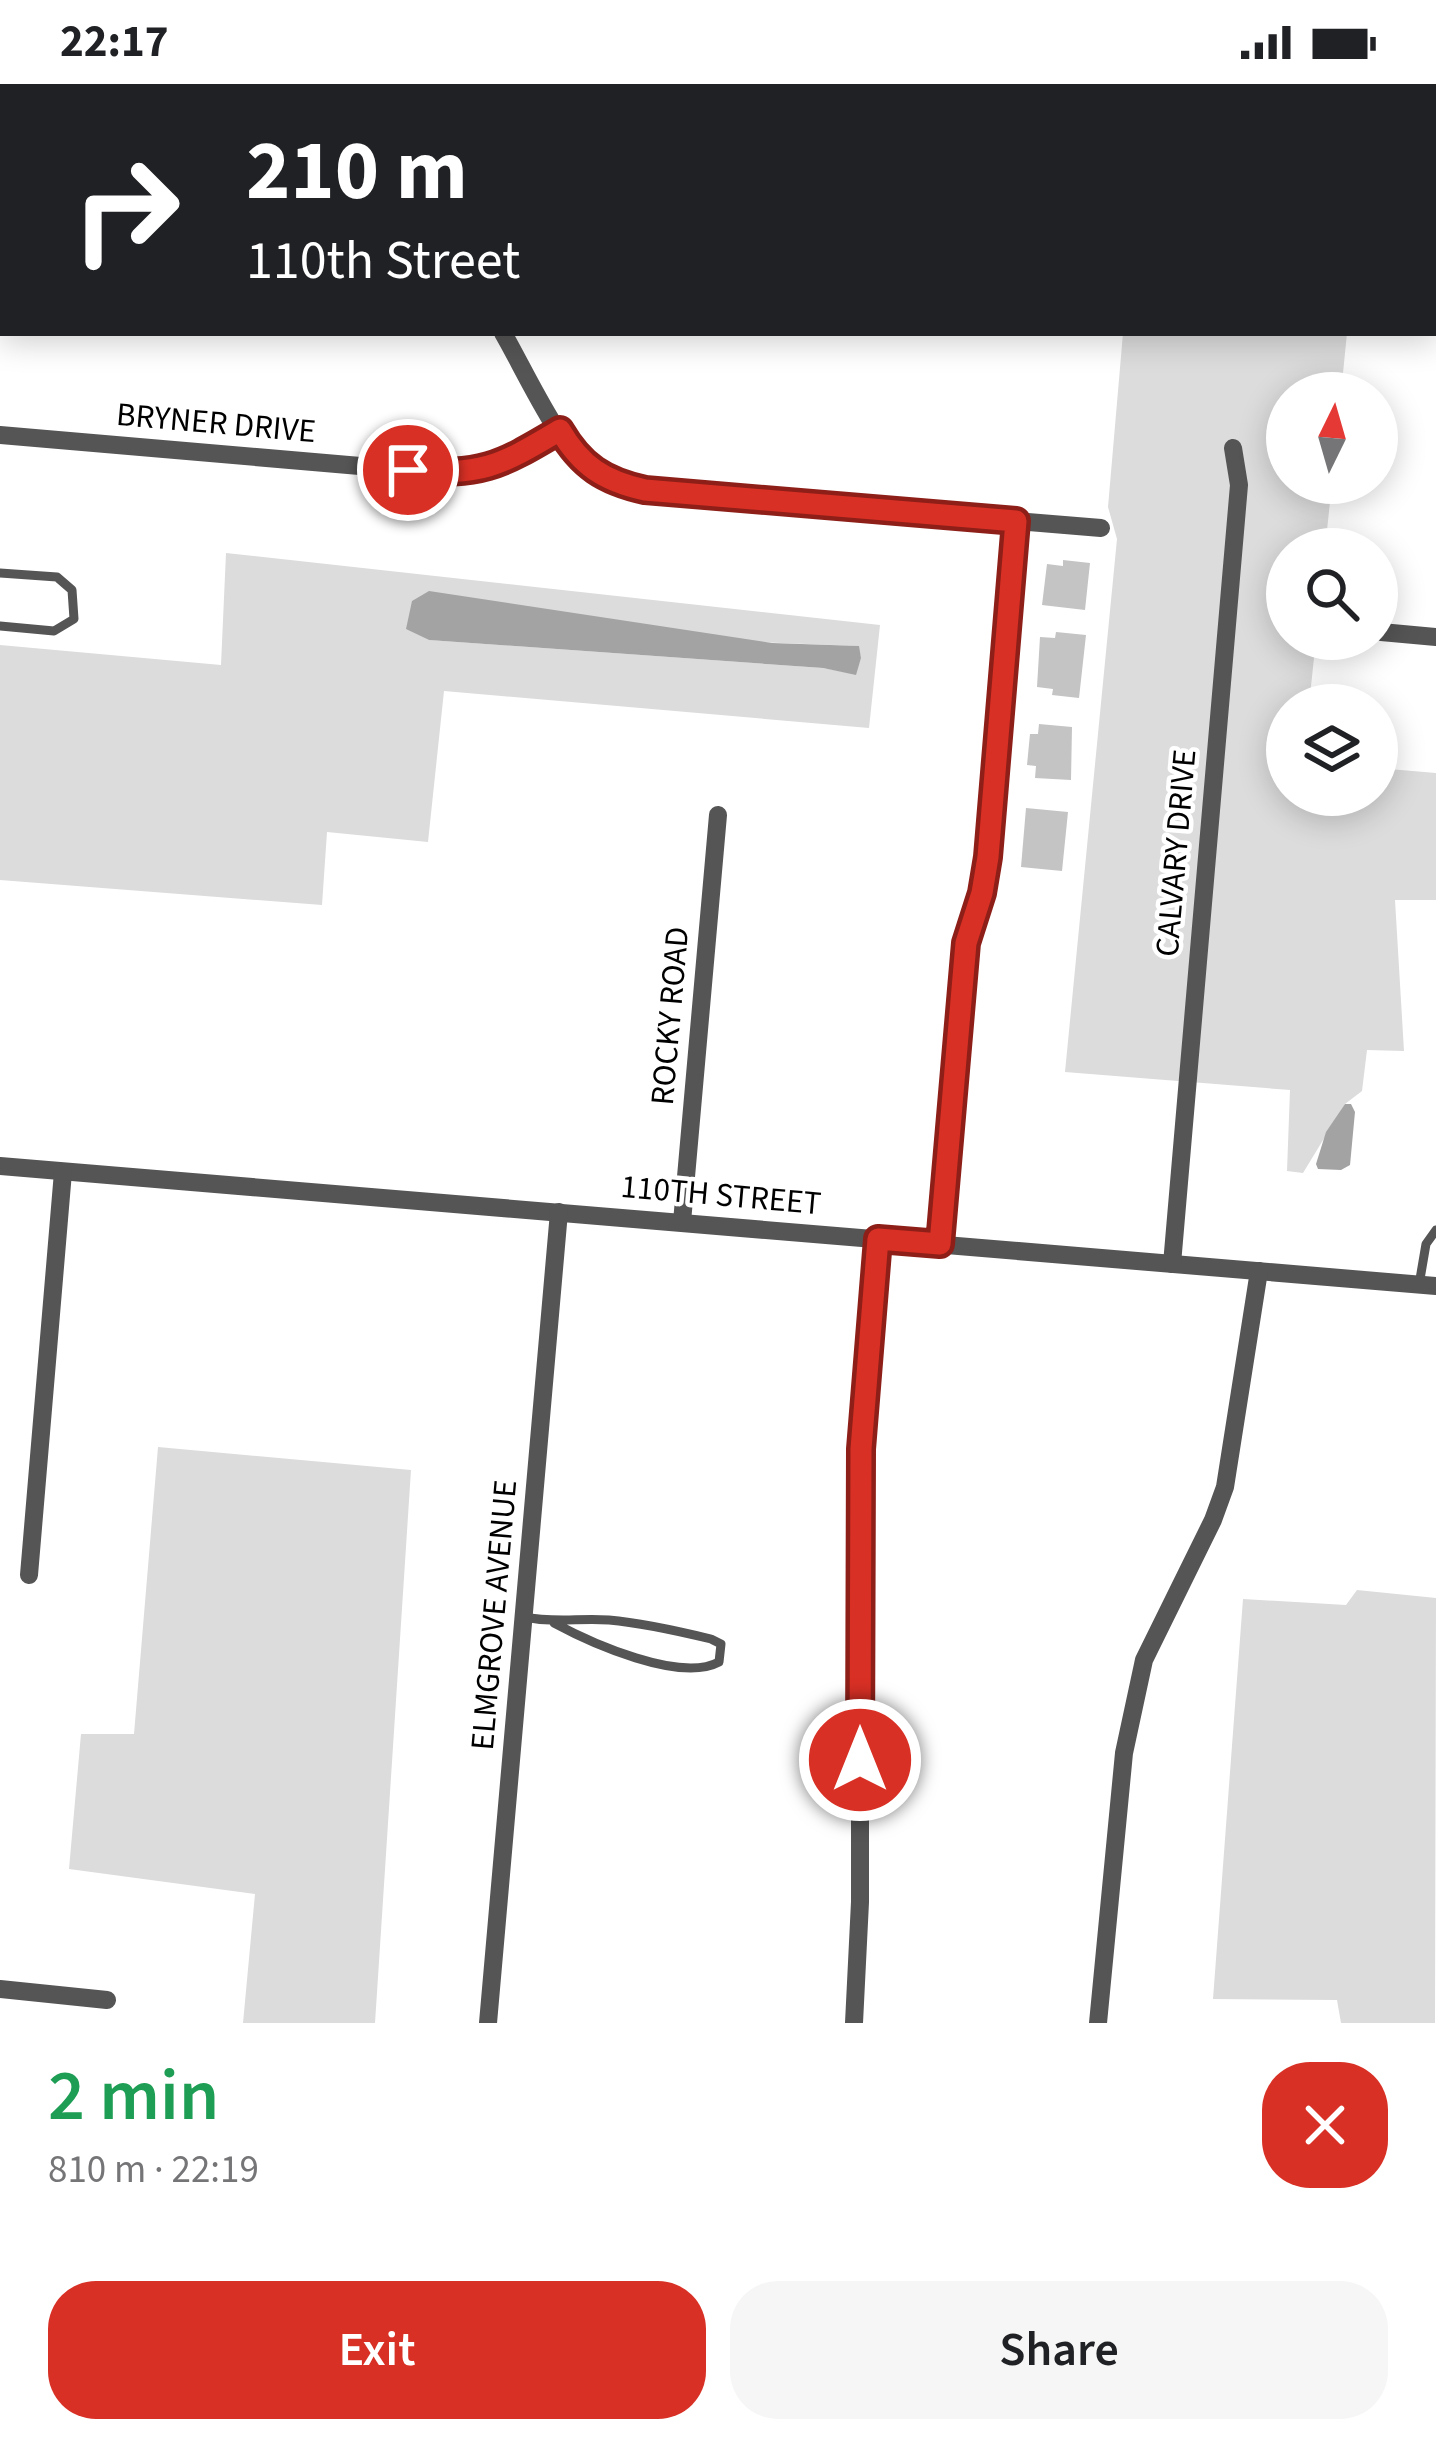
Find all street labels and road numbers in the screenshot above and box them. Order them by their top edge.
street label: BRYNER DRIVE [114,391,318,455]
street label: CALVARY DRIVE [1144,747,1208,959]
street label: ROCKY ROAD [639,925,701,1107]
street label: 110TH STREET [619,1163,823,1227]
street label: ELMGROVE AVENUE [459,1478,529,1752]

